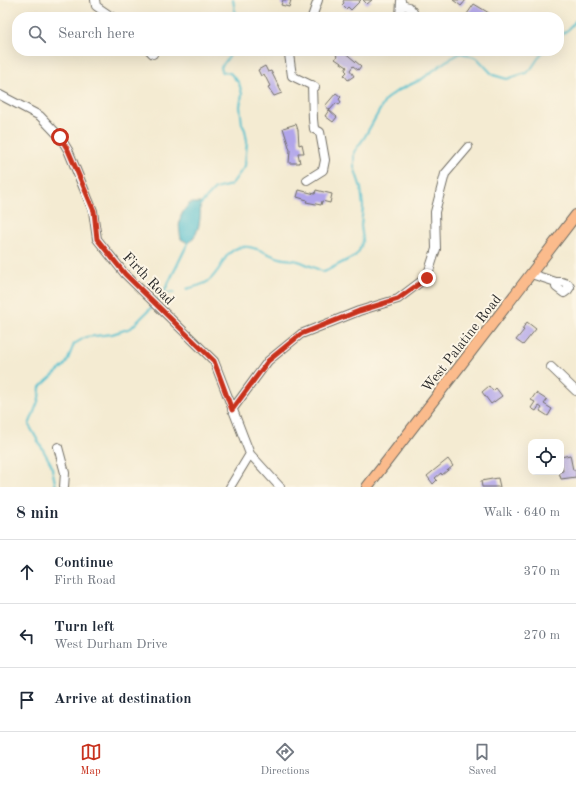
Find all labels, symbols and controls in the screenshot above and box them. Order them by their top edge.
search box [12,12,564,56]
icon: search [26,23,48,45]
text: Search here [58,27,135,42]
route start [51,128,69,146]
street label: Firth Road [120,250,176,308]
route end [418,269,436,287]
street label: West Palatine Road [420,292,504,395]
map controls [528,439,564,475]
button: locate [528,439,564,475]
text: 8 min [16,505,59,522]
text: Walk · 640 m [483,506,560,519]
text: Continue [54,556,113,571]
icon: ahead [16,561,38,583]
text: 370 m [523,565,560,578]
text: Firth Road [54,574,116,587]
text: Turn left [54,620,114,635]
icon: left [16,625,38,647]
text: 270 m [523,629,560,642]
text: West Durham Drive [54,638,168,651]
icon: arrive [16,689,38,711]
text: Arrive at destination [54,692,192,707]
tab: Map [80,741,102,779]
tab: Directions [261,741,309,779]
tab: Saved [468,741,496,779]

